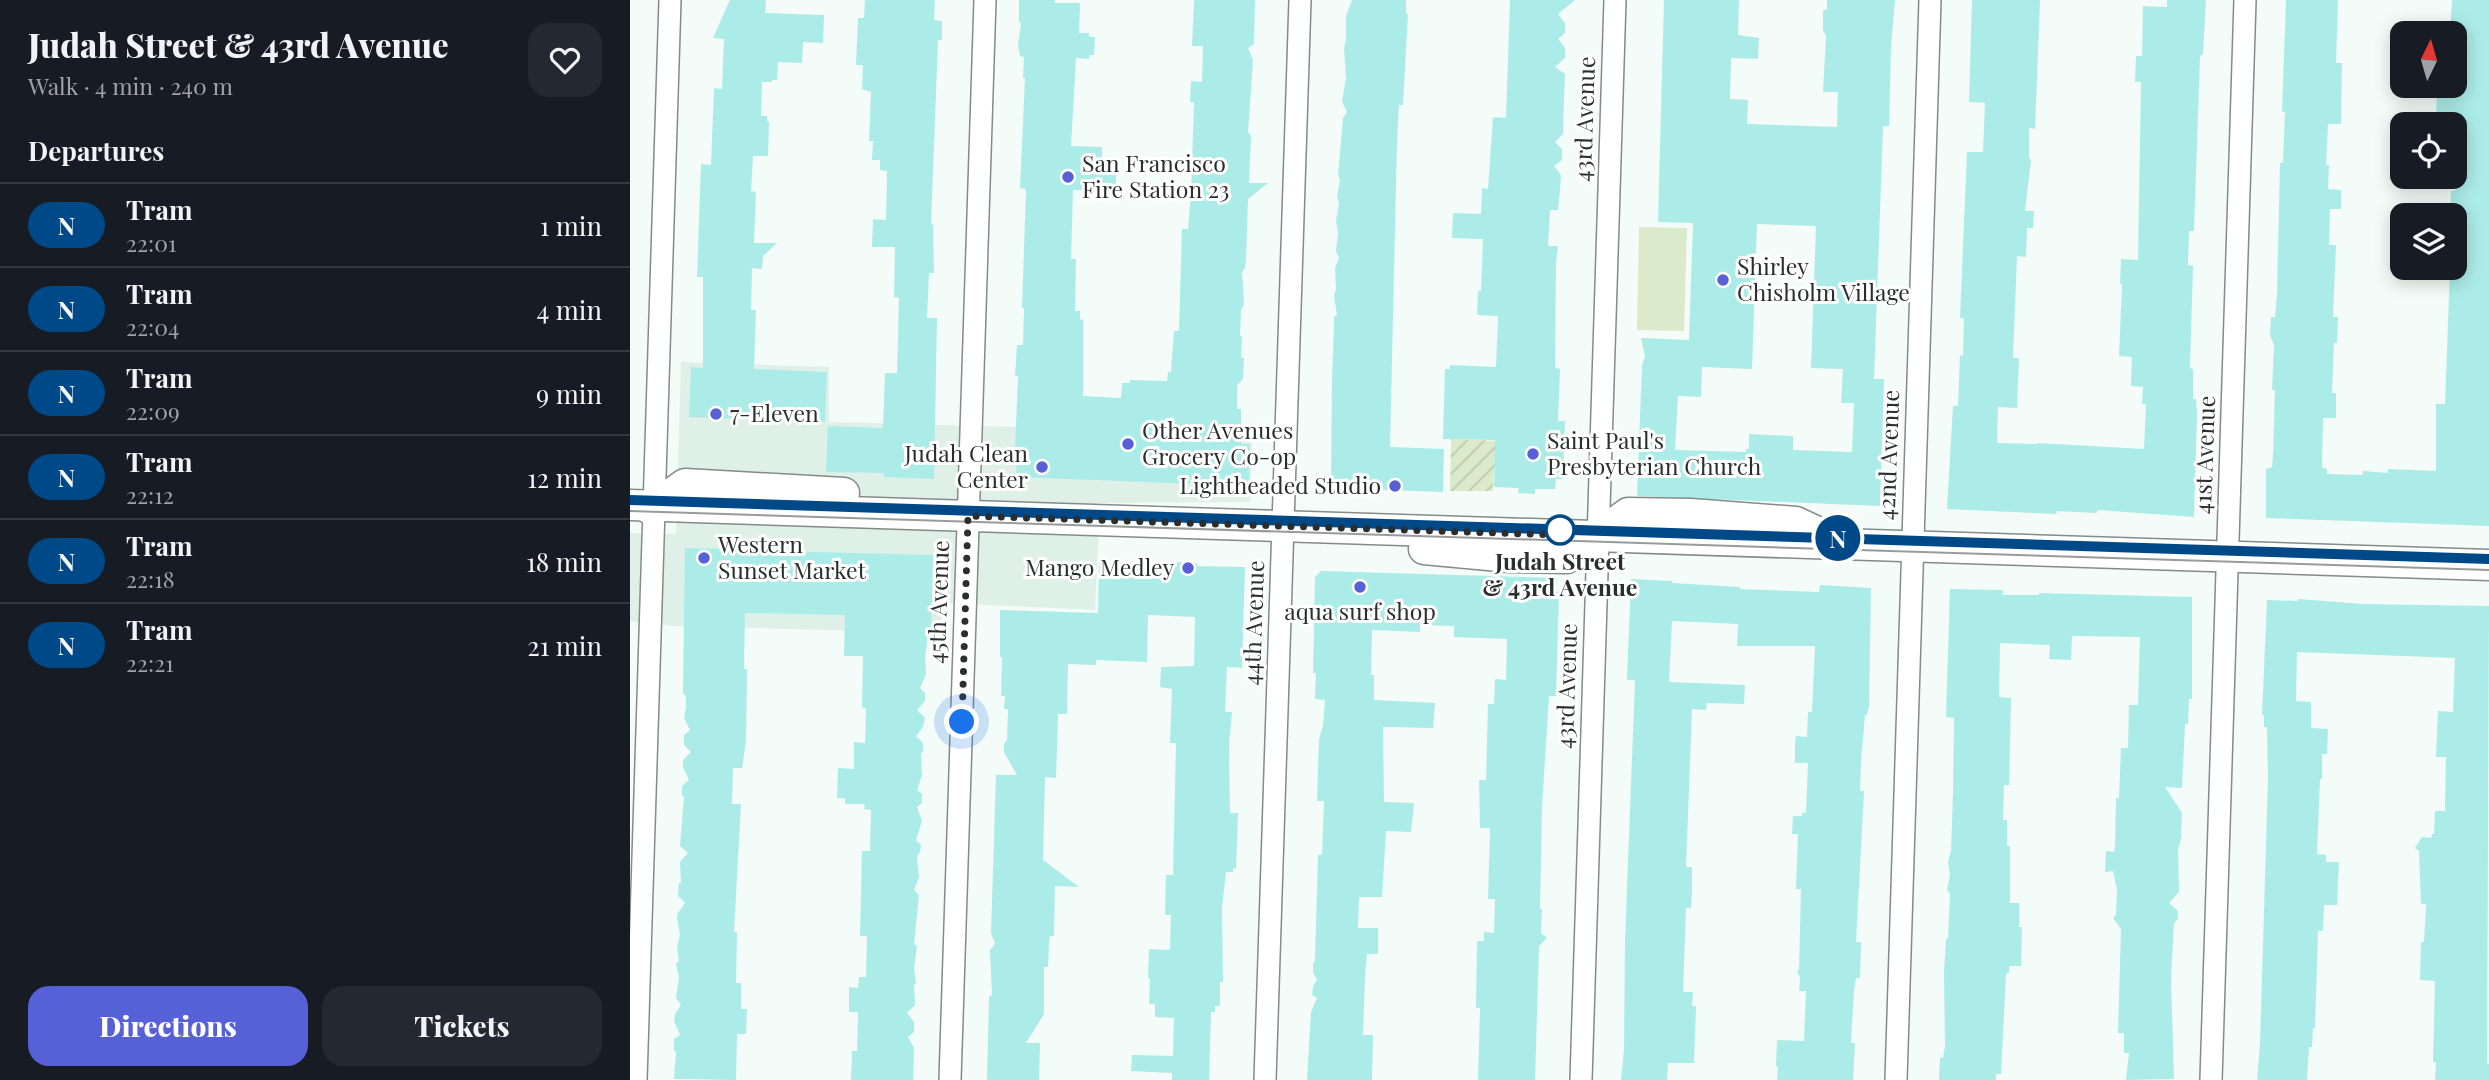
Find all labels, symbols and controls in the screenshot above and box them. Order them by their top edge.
north arrow [2390,21,2468,98]
map controls [2390,21,2467,280]
text: Judah Street & 43rd Avenue [28,22,449,66]
button: heart [528,23,602,97]
street label: 43rd Avenue [1566,56,1601,182]
text: Walk · 4 min · 240 m [28,70,233,101]
button: locate [2390,112,2467,189]
text: Departures [28,133,164,168]
place label: San Francisco Fire Station 23 [1082,147,1229,204]
marker: San Francisco Fire Station 23 [1060,169,1076,185]
text: Tram [126,192,193,227]
button: layers [2390,203,2467,280]
text: 1 min [540,208,602,243]
text: N [58,209,75,241]
text: 22:01 [126,227,176,258]
place label: Shirley Chisholm Village [1737,250,1910,307]
marker: Shirley Chisholm Village [1715,272,1731,288]
text: Tram [126,276,193,311]
text: 4 min [536,292,602,327]
text: N [58,293,75,325]
text: 22:04 [126,311,179,342]
text: Tram [126,360,193,395]
text: 9 min [536,376,602,411]
text: N [58,377,75,409]
street label: 42nd Avenue [1870,389,1905,521]
text: 22:09 [126,395,180,426]
street label: 41st Avenue [2186,395,2221,515]
place label: 7-Eleven [730,397,819,428]
marker: 7-Eleven [708,406,724,422]
place label: Other Avenues Grocery Co-op [1142,414,1296,471]
place label: Saint Paul's Presbyterian Church [1547,424,1762,481]
marker: Other Avenues Grocery Co-op [1120,436,1136,452]
place label: Judah Clean Center [903,437,1028,494]
text: Tram [126,444,193,479]
marker: Saint Paul's Presbyterian Church [1525,446,1541,462]
marker: Judah Clean Center [1034,459,1050,475]
text: 12 min [527,460,602,495]
text: N [58,461,75,493]
place label: Lightheaded Studio [1180,469,1381,500]
marker: Lightheaded Studio [1387,478,1403,494]
text: 22:12 [126,479,174,510]
marker: Judah Street & 43rd Avenue [1545,515,1575,545]
line badge: N [1815,515,1861,561]
text: N [1829,522,1847,554]
text: Tram [126,528,193,563]
place label: Western Sunset Market [717,528,867,585]
street label: 45th Avenue [920,540,955,664]
text: 18 min [526,544,602,579]
text: N [58,545,75,577]
place label: Judah Street & 43rd Avenue [1483,545,1637,602]
marker: Western Sunset Market [696,550,712,566]
place label: Mango Medley [1025,551,1174,582]
marker: Mango Medley [1180,560,1196,576]
street label: 44th Avenue [1235,560,1270,686]
text: 22:18 [126,563,175,594]
marker: aqua surf shop [1352,579,1368,595]
place label: aqua surf shop [1284,595,1436,626]
text: Tram [126,612,193,647]
street label: 43rd Avenue [1548,623,1583,749]
text: 21 min [527,628,602,663]
text: N [58,629,75,661]
text: 22:21 [126,647,174,678]
your location [944,704,979,739]
button: Directions [28,986,308,1066]
button: Tickets [322,986,602,1066]

